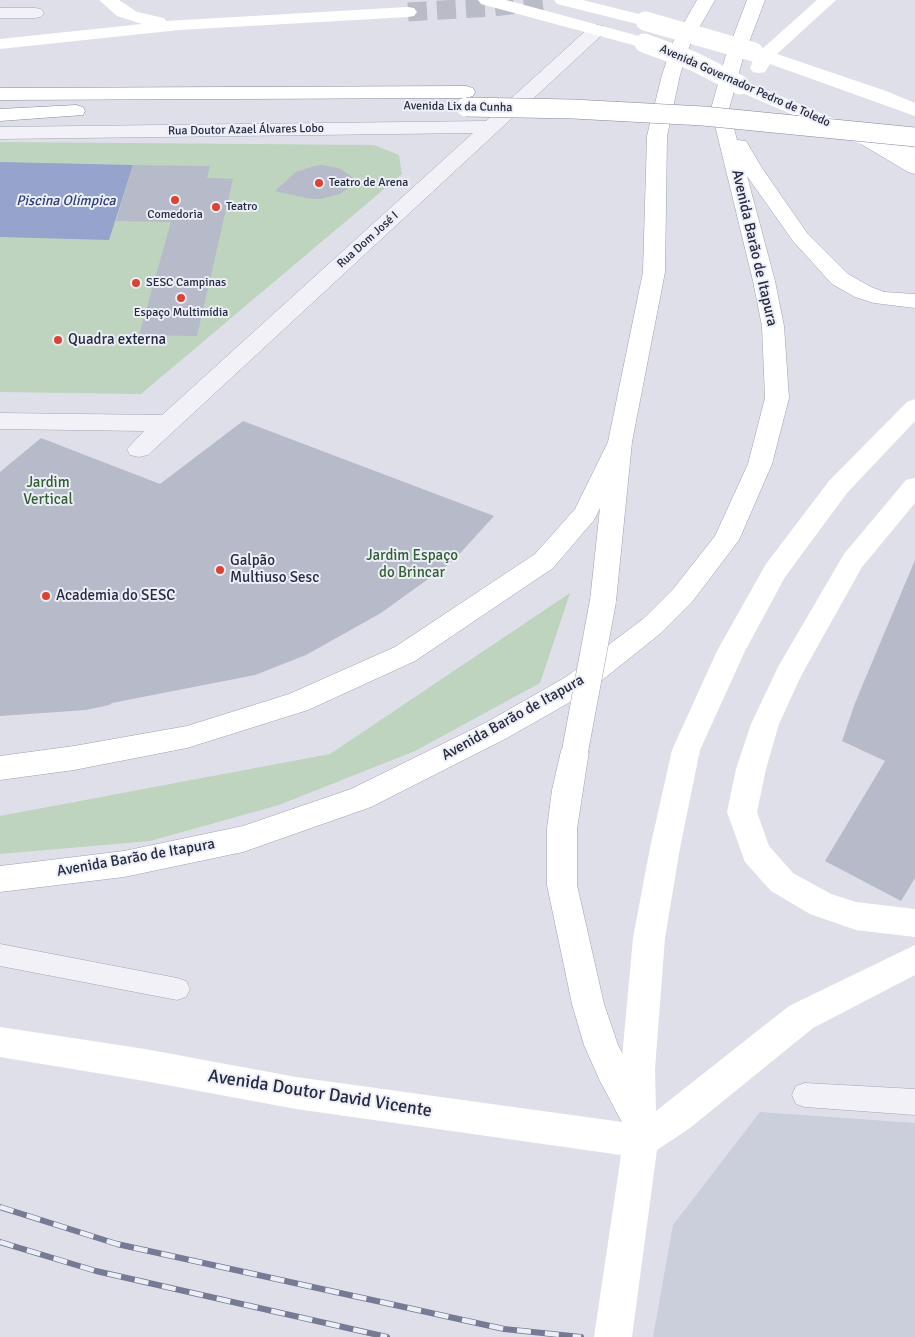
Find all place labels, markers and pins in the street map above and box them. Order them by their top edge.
place label: Teatro de Arena [329,176,408,190]
marker: Teatro de Arena [313,177,325,189]
marker: Comedoria [169,194,181,206]
place label: Teatro [226,200,257,214]
marker: Teatro [210,201,222,213]
place label: Comedoria [147,208,203,222]
place label: SESC Campinas [146,276,226,290]
marker: SESC Campinas [130,277,142,289]
marker: Espaço Multimídia [175,292,187,304]
place label: Espaço Multimídia [134,306,228,320]
place label: Quadra externa [68,331,166,349]
marker: Quadra externa [52,334,64,346]
place label: Galpão Multiuso Sesc [230,552,319,587]
marker: Galpão Multiuso Sesc [214,564,226,576]
place label: Academia do SESC [56,587,175,605]
marker: Academia do SESC [40,590,52,602]

